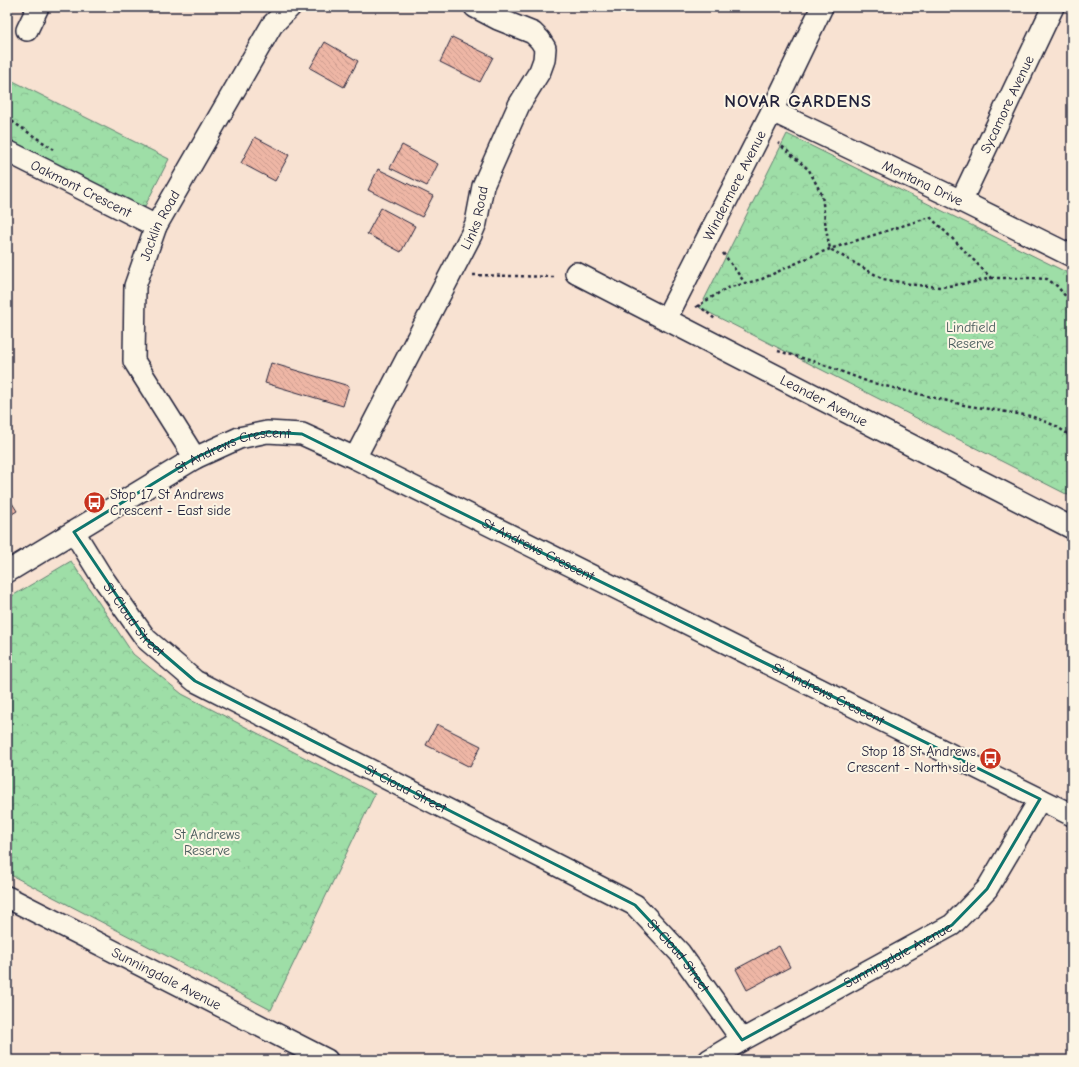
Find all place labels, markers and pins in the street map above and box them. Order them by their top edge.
place label: Stop 17 St Andrews Crescent - East side [110,486,231,519]
bus stop icon: Stop 17 St Andrews Crescent - East side [81,489,107,515]
place label: Stop 18 St Andrews Crescent - North side [847,743,976,776]
bus stop icon: Stop 18 St Andrews Crescent - North side [978,746,1004,772]

